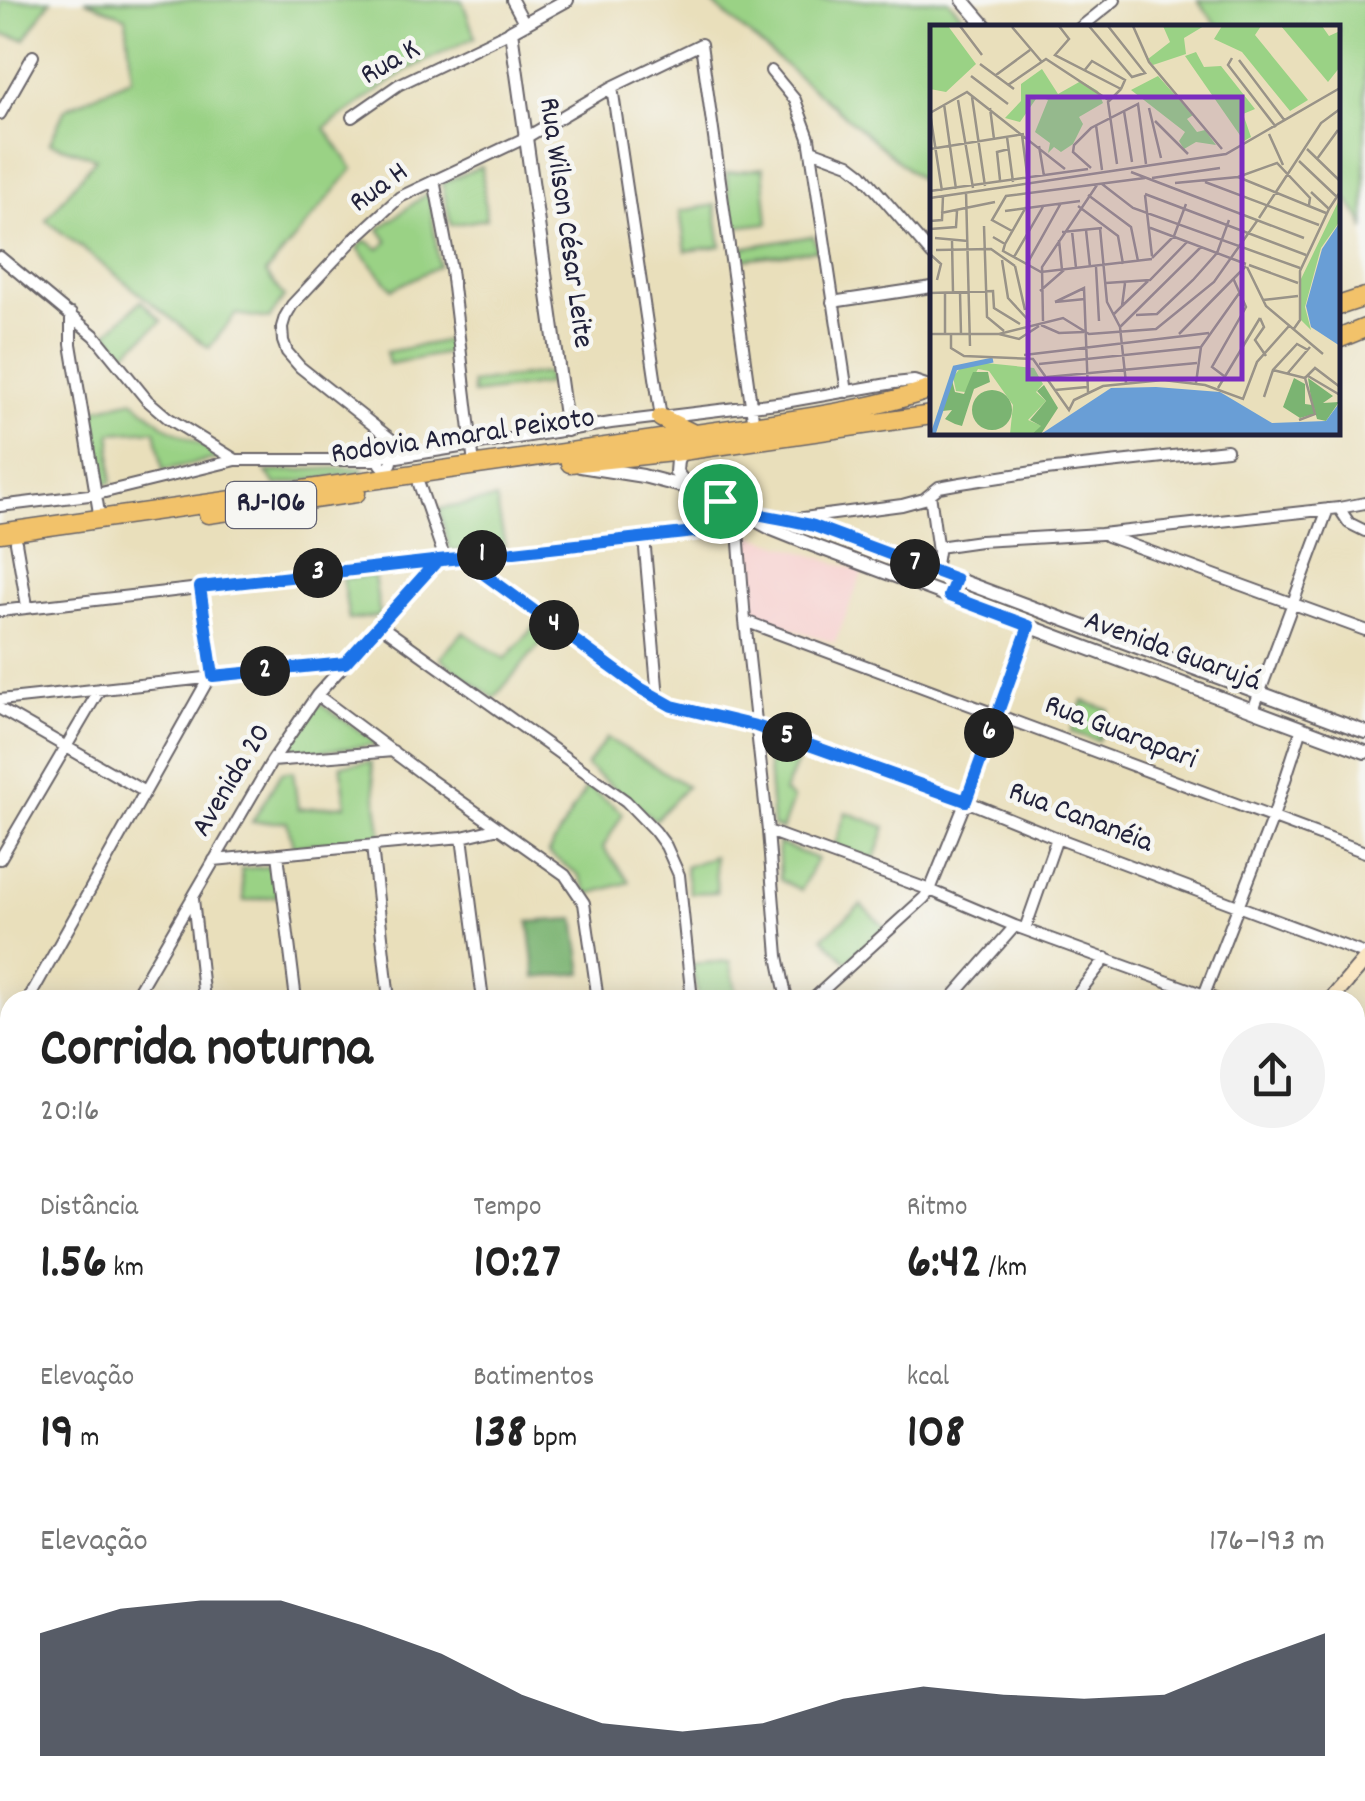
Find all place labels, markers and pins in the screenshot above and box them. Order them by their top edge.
pin [678,459,763,544]
pin: 1 [457,530,507,580]
pin: 7 [890,539,940,589]
pin: 3 [293,548,343,598]
pin: 4 [529,600,579,650]
pin: 2 [240,646,290,696]
pin: 6 [964,708,1014,758]
pin: 5 [762,712,812,762]

